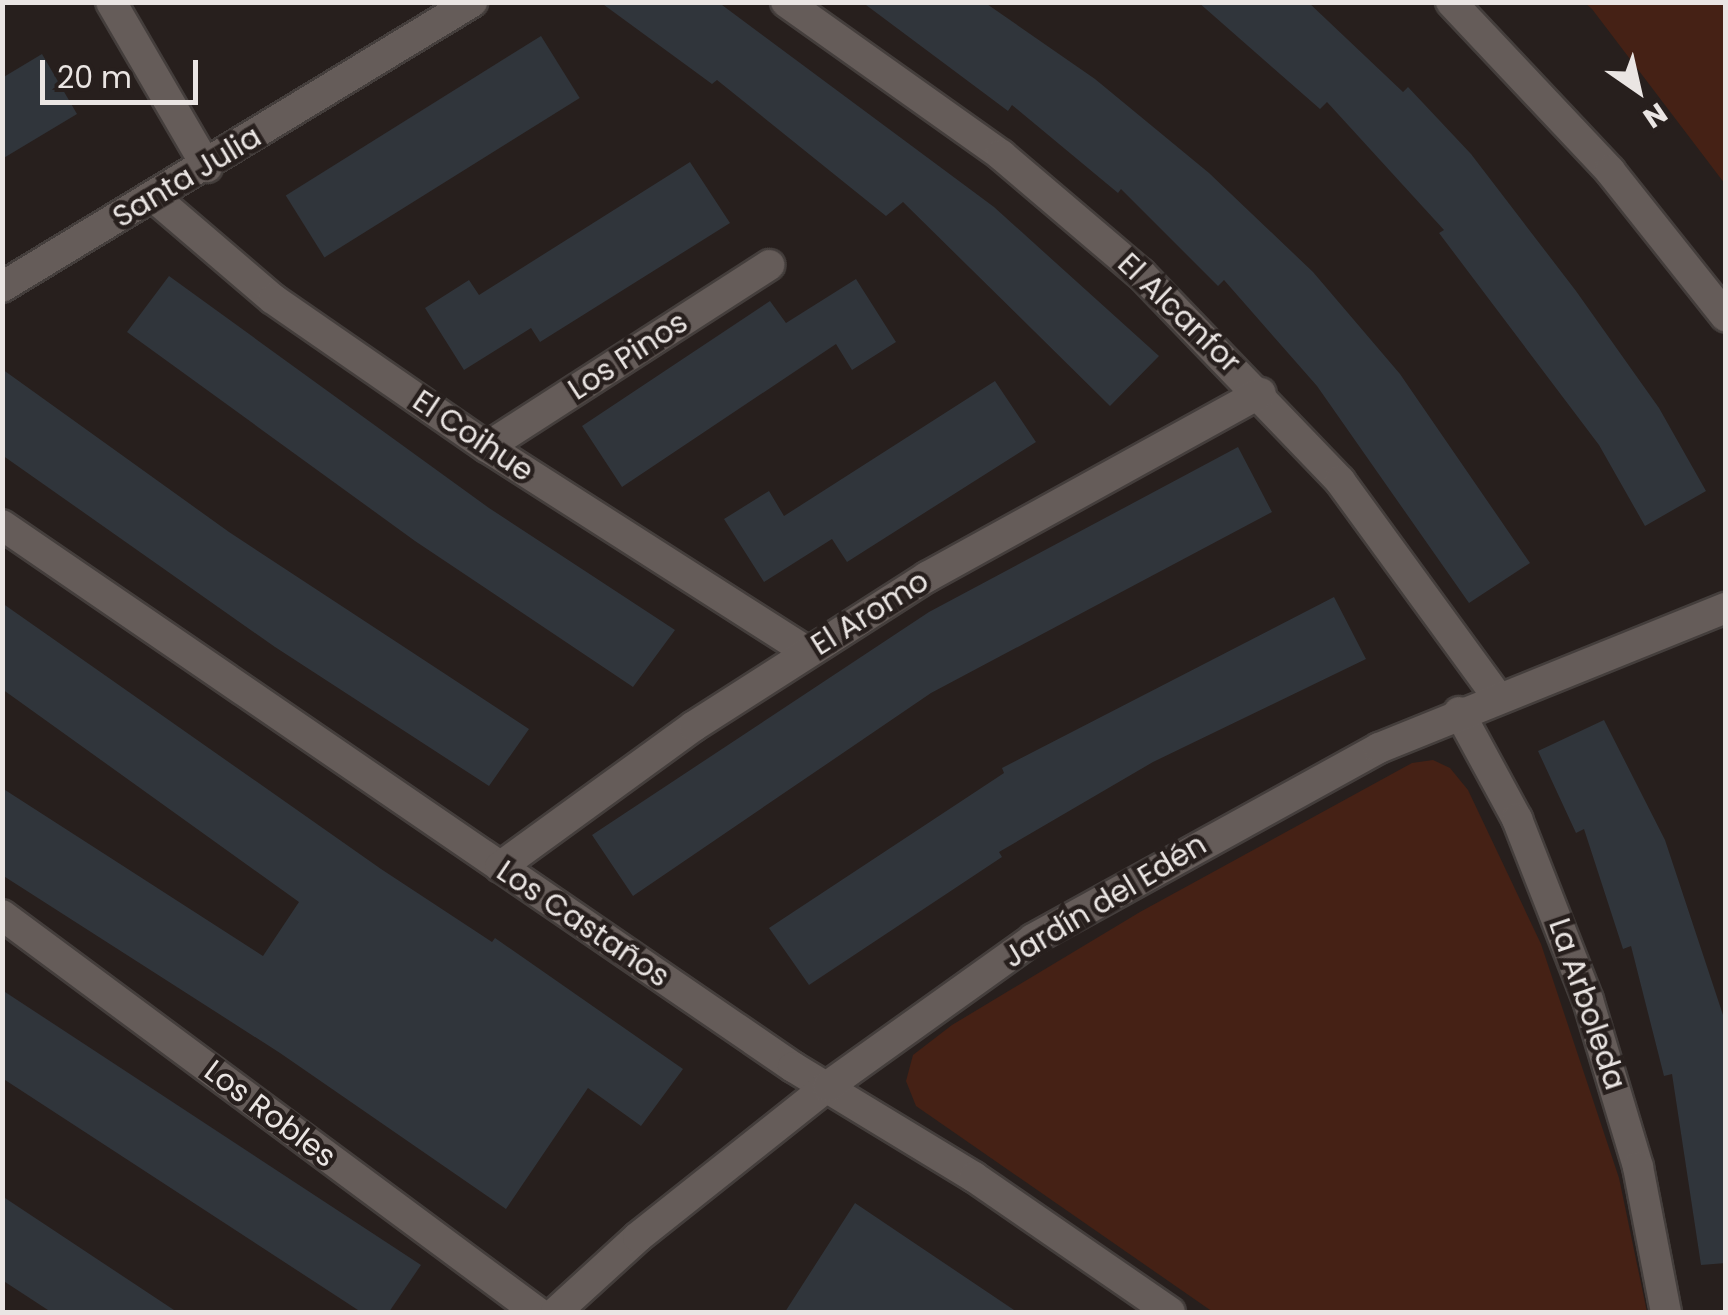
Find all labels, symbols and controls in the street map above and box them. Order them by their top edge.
scale bar [45,40,202,102]
north arrow [1588,40,1688,140]
text: 20 m [57,56,132,99]
text: N [1635,93,1675,137]
street label: Santa Julia [106,119,268,235]
street label: El Alcanfor [1110,246,1248,380]
street label: Los Pinos [562,304,694,408]
street label: El Coihue [406,383,540,489]
street label: El Aromo [805,563,935,663]
street label: Jardín del Edén [997,826,1213,976]
street label: Los Castaños [490,853,676,995]
street label: La Arboleda [1541,914,1633,1094]
street label: Los Robles [197,1053,343,1175]

